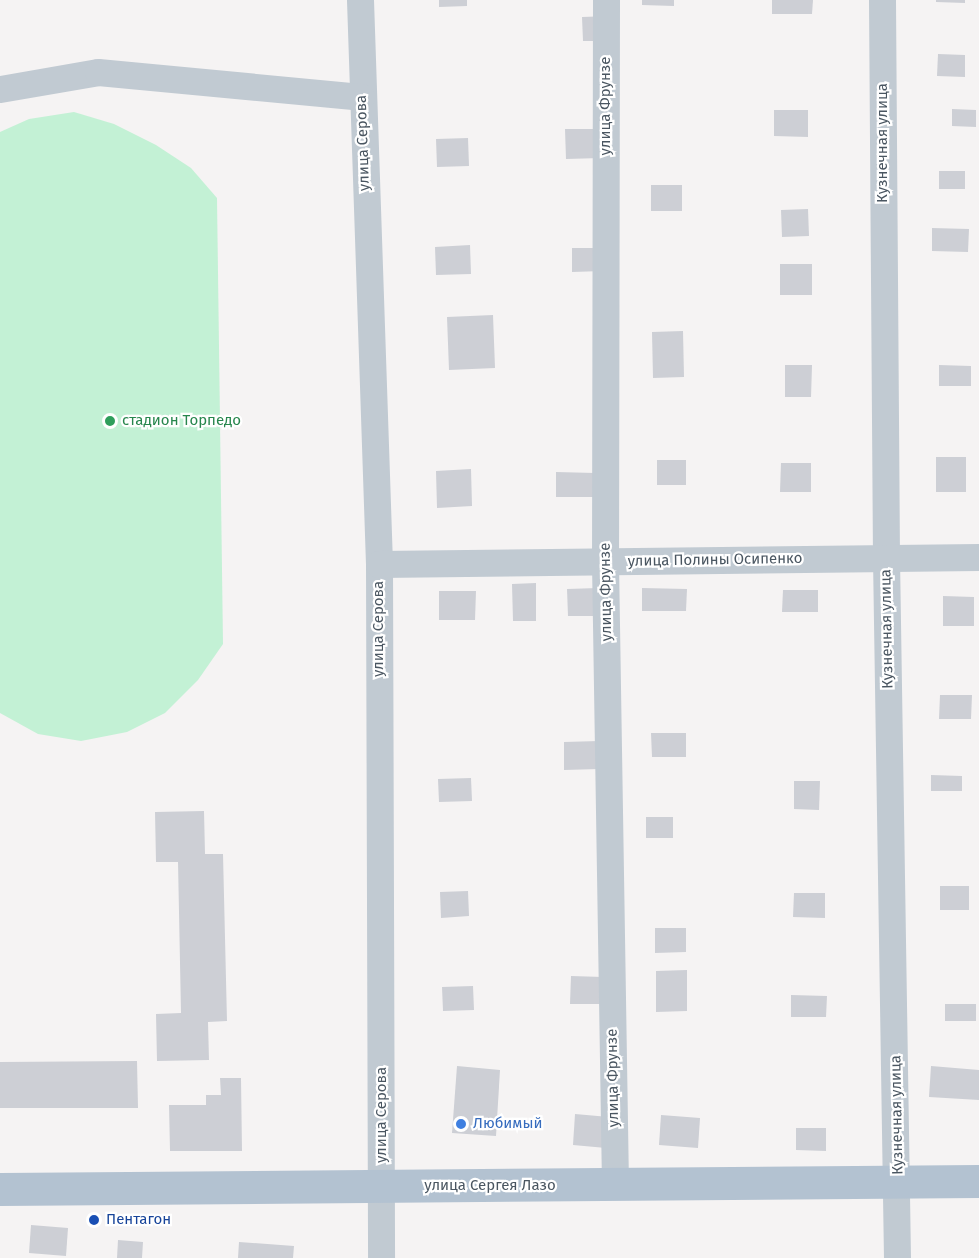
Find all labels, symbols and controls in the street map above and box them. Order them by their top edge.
street label: улица Фрунзе [597,57,615,155]
street label: Кузнечная улица [874,83,892,203]
street label: улица Серова [352,95,374,191]
place label: стадион Торпедо [122,412,241,430]
marker: стадион Торпедо [103,414,117,428]
street label: улица Фрунзе [596,542,616,642]
street label: улица Полины Осипенко [627,549,803,571]
street label: Кузнечная улица [877,569,897,689]
street label: улица Серова [370,581,388,677]
street label: улица Фрунзе [603,1028,623,1128]
street label: Кузнечная улица [887,1055,907,1175]
street label: улица Серова [373,1067,391,1163]
place label: Любимый [473,1115,542,1133]
marker: Любимый [454,1117,468,1131]
street label: улица Сергея Лазо [424,1177,556,1195]
place label: Пентагон [106,1211,171,1229]
marker: Пентагон [87,1213,101,1227]

